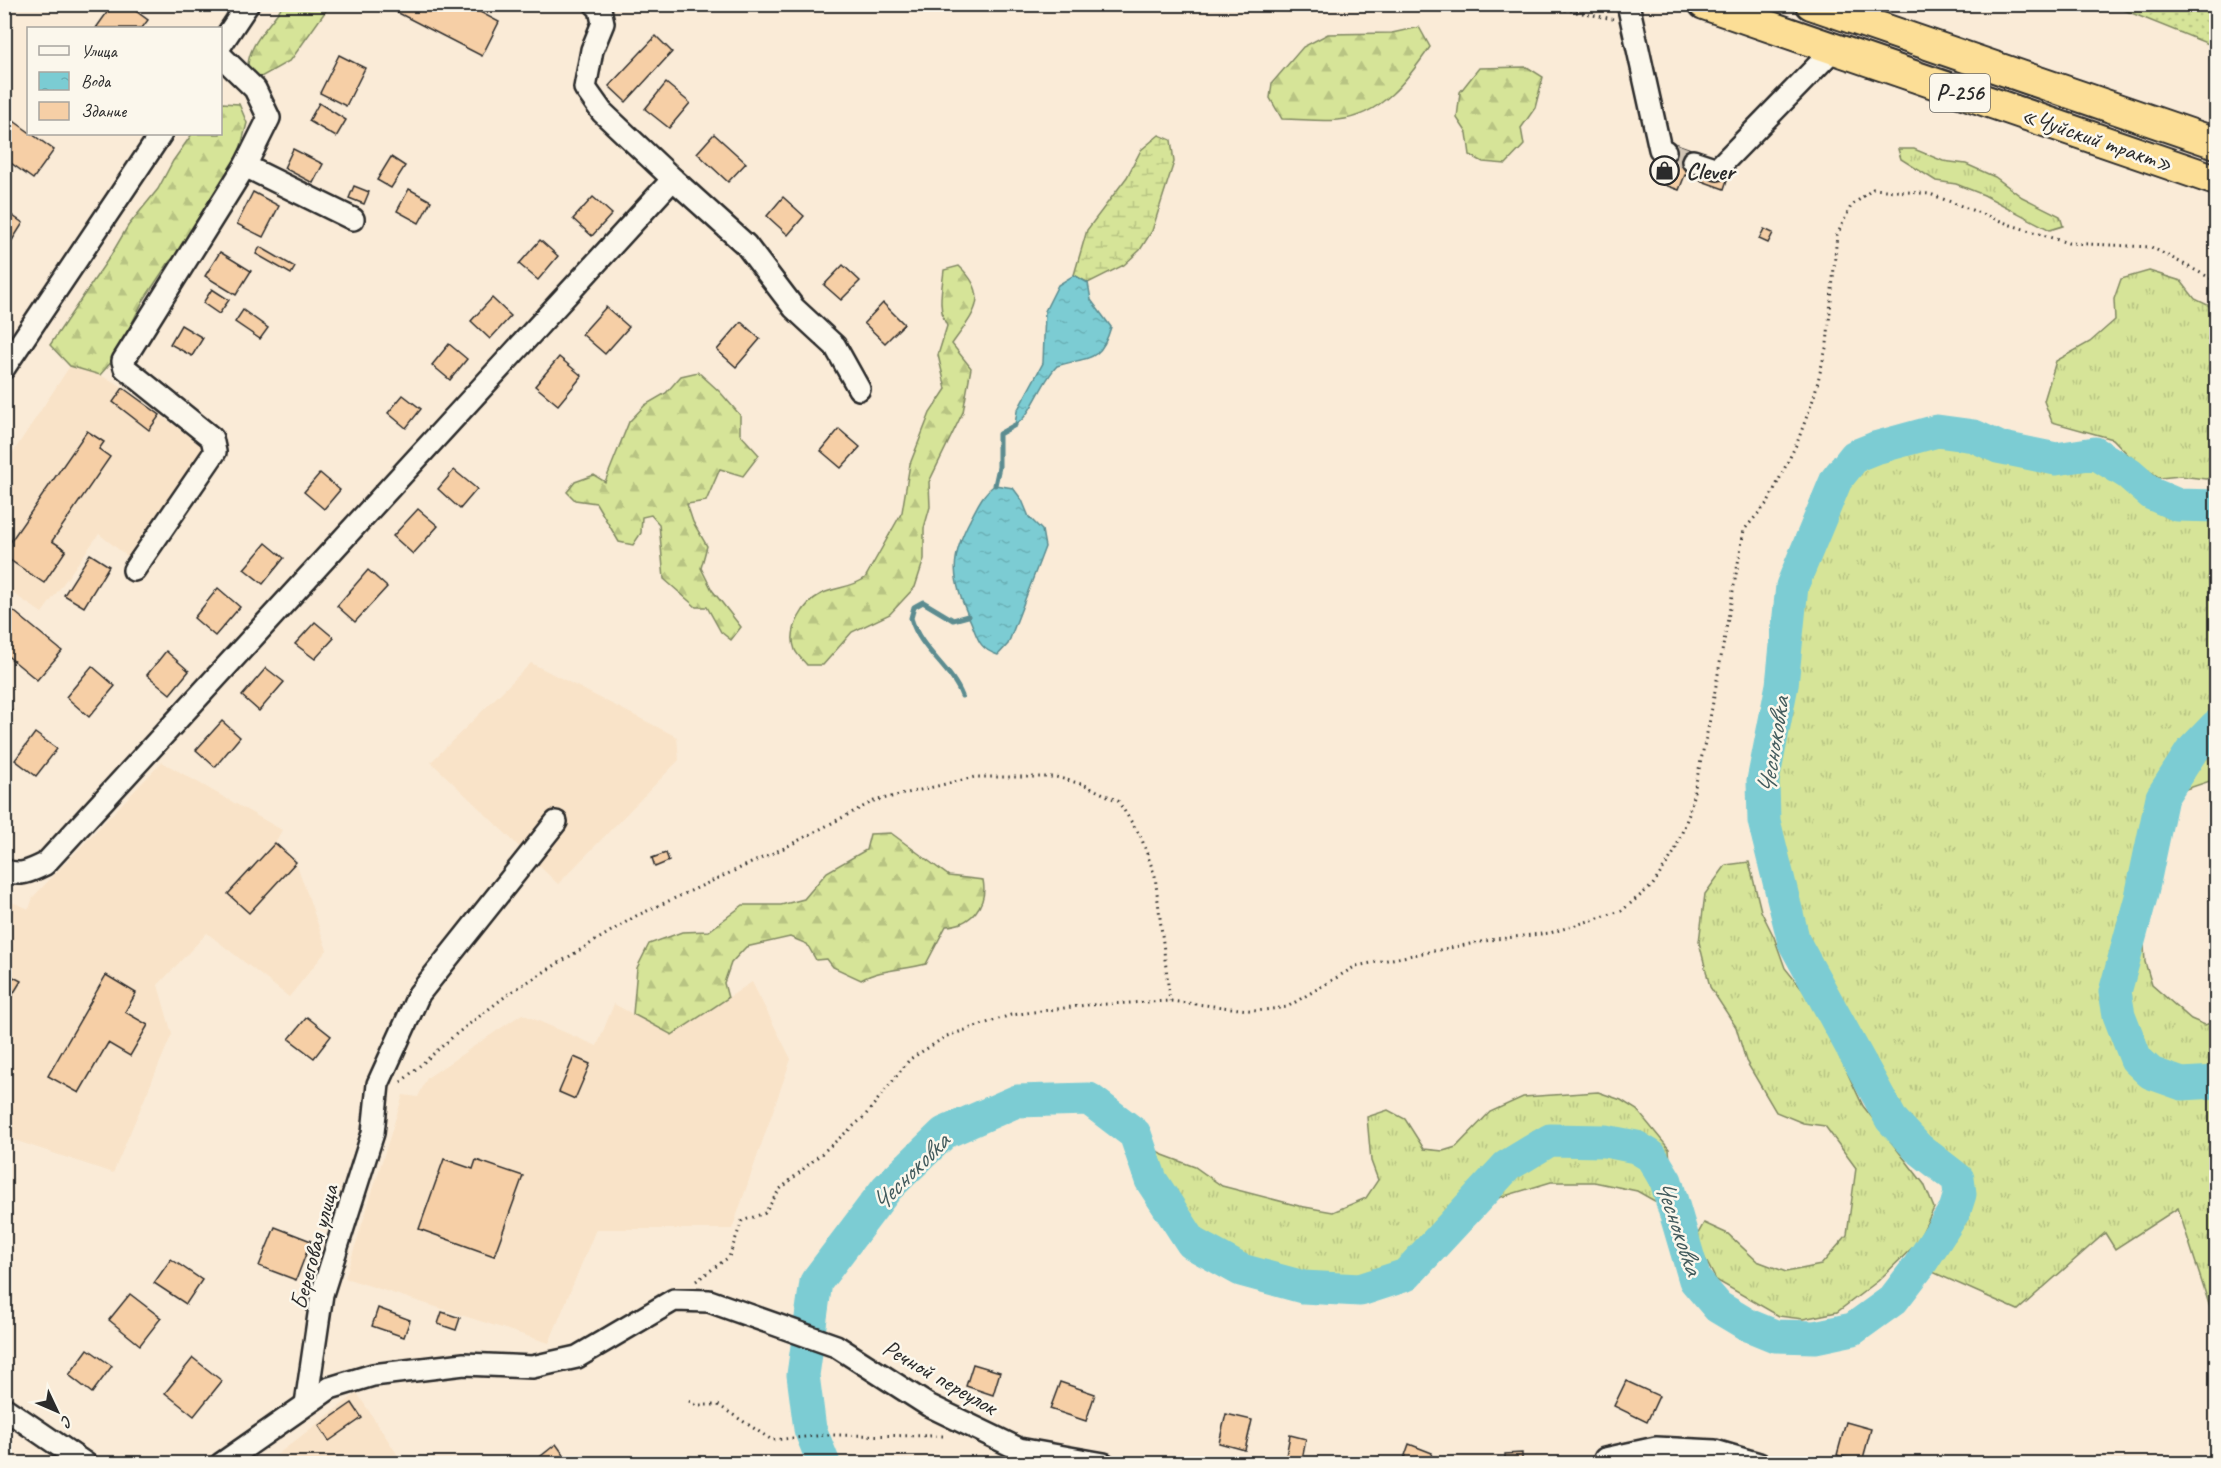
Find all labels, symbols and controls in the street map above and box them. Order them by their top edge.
legend [27,27,222,135]
text: Улица [81,40,118,62]
text: Вода [81,70,112,92]
road number: Р-256 [1930,74,1990,112]
street label: «Чуйский тракт» [2018,99,2176,179]
text: Здание [81,100,127,122]
shop icon: Clever [1649,155,1681,187]
place label: Clever [1686,156,1737,186]
water label: Чесноковка [1749,692,1797,797]
water label: Чесноковка [864,1124,958,1218]
water label: Чесноковка [1647,1175,1711,1281]
street label: Береговая улица [283,1180,345,1312]
street label: Речной переулок [878,1332,1004,1423]
north arrow [27,1381,87,1441]
text: С [56,1411,77,1432]

